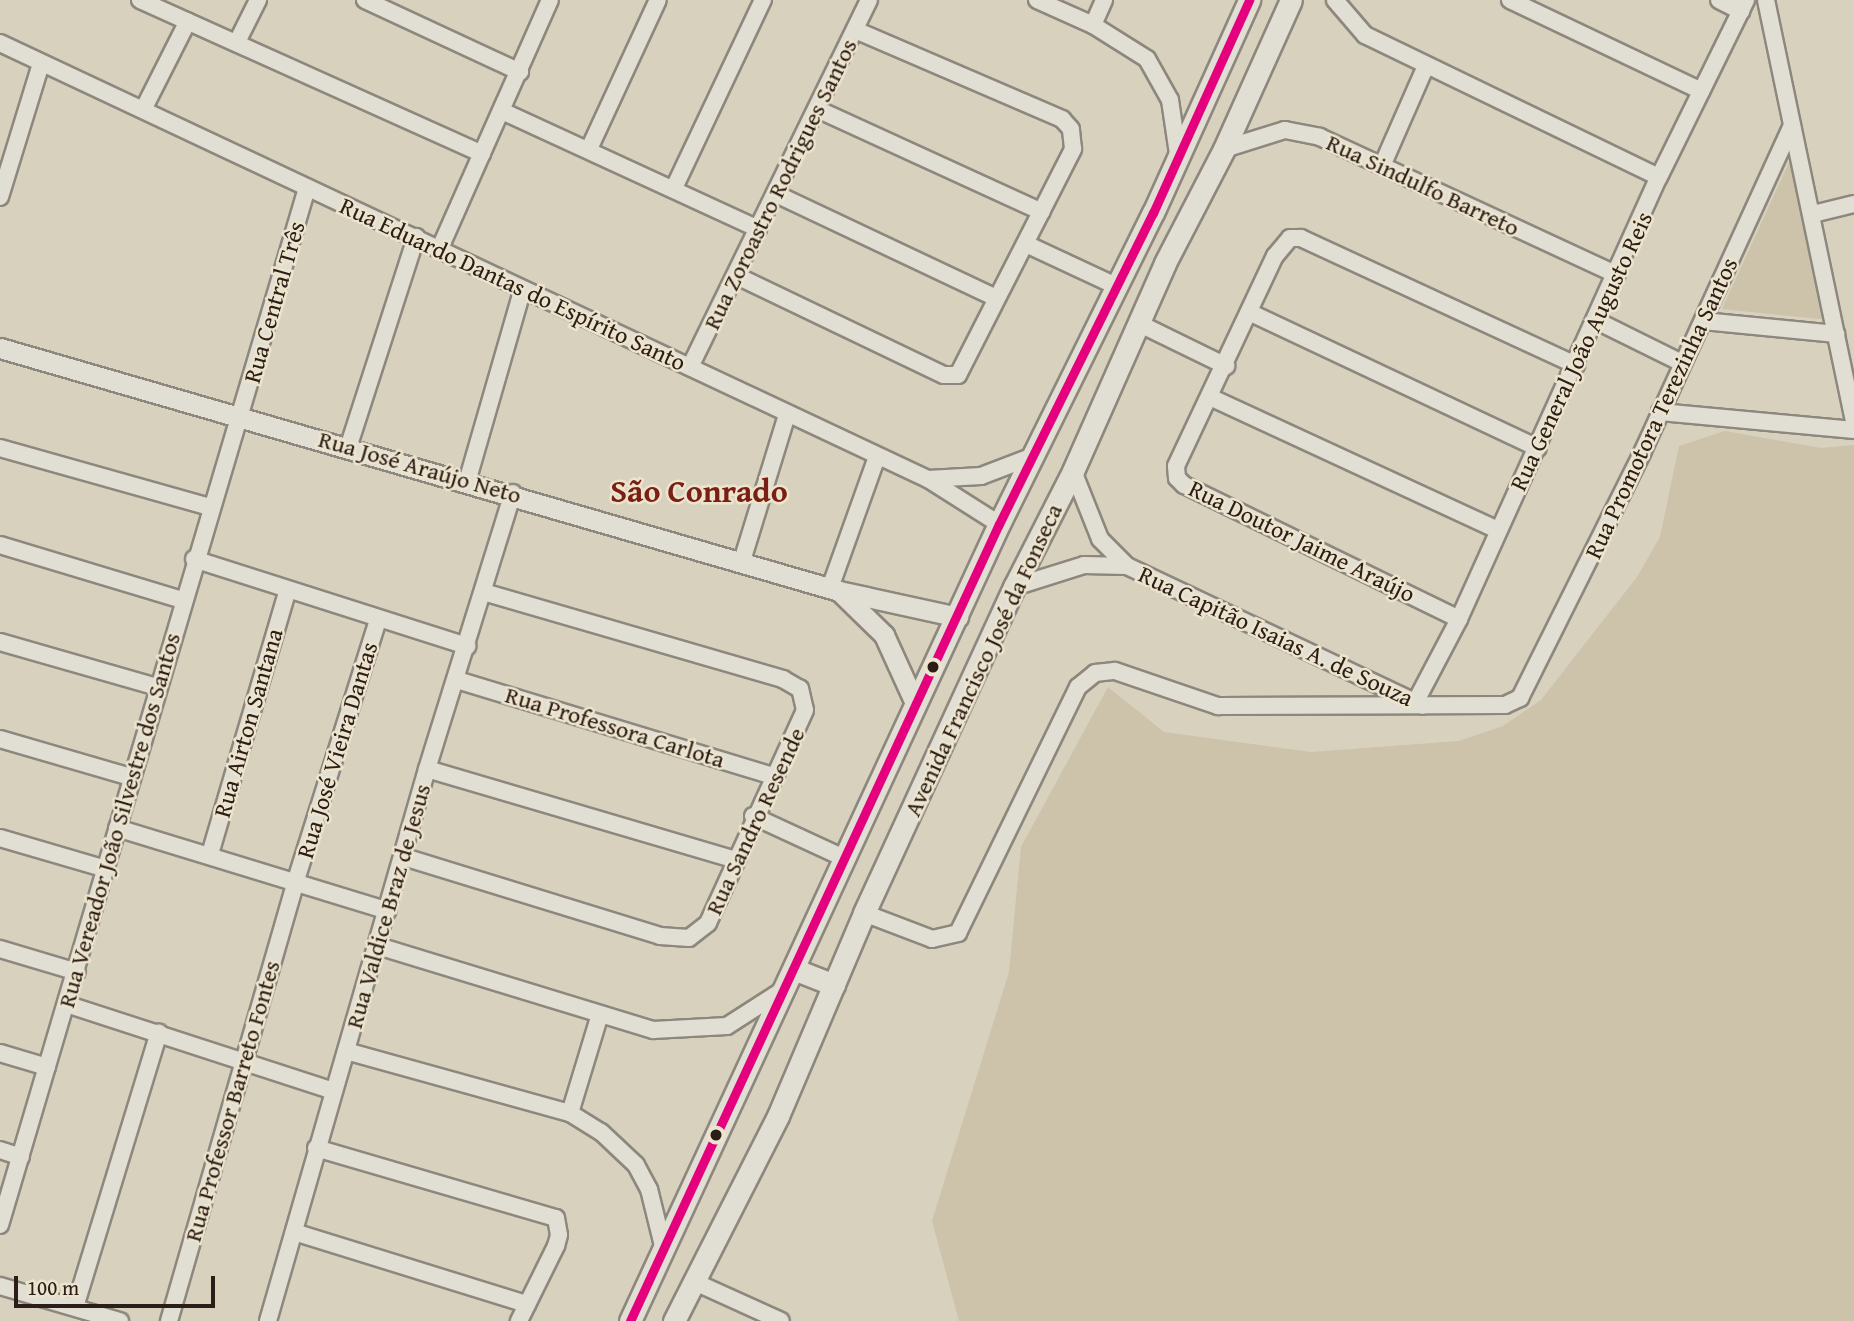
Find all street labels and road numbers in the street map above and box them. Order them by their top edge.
street label: Rua Zoroastro Rodrigues Santos [697,34,863,334]
street label: Rua Sindulfo Barreto [1322,128,1524,242]
street label: Rua Eduardo Dantas do Espírito Santo [335,191,691,377]
street label: Rua General João Augusto Reis [1504,207,1658,495]
street label: Rua Central Três [237,218,311,386]
street label: Rua Promotora Terezinha Santos [1578,253,1744,563]
street label: Rua José Araújo Neto [315,424,525,510]
street label: Rua Doutor Jaime Araújo [1184,474,1420,608]
street label: Avenida Francisco José da Fonseca [898,499,1068,821]
street label: Rua Capitão Isaias A. de Souza [1134,560,1418,712]
street label: Rua Airton Santana [207,625,289,821]
street label: Rua Vereador João Silvestre dos Santos [52,629,186,1011]
street label: Rua José Vieira Dantas [290,638,384,862]
street label: Rua Professora Carlota [502,680,728,774]
street label: Rua Sandro Resende [699,723,811,919]
street label: Rua Valdice Braz de Jesus [339,780,437,1032]
street label: Rua Professor Barreto Fontes [178,957,286,1245]

